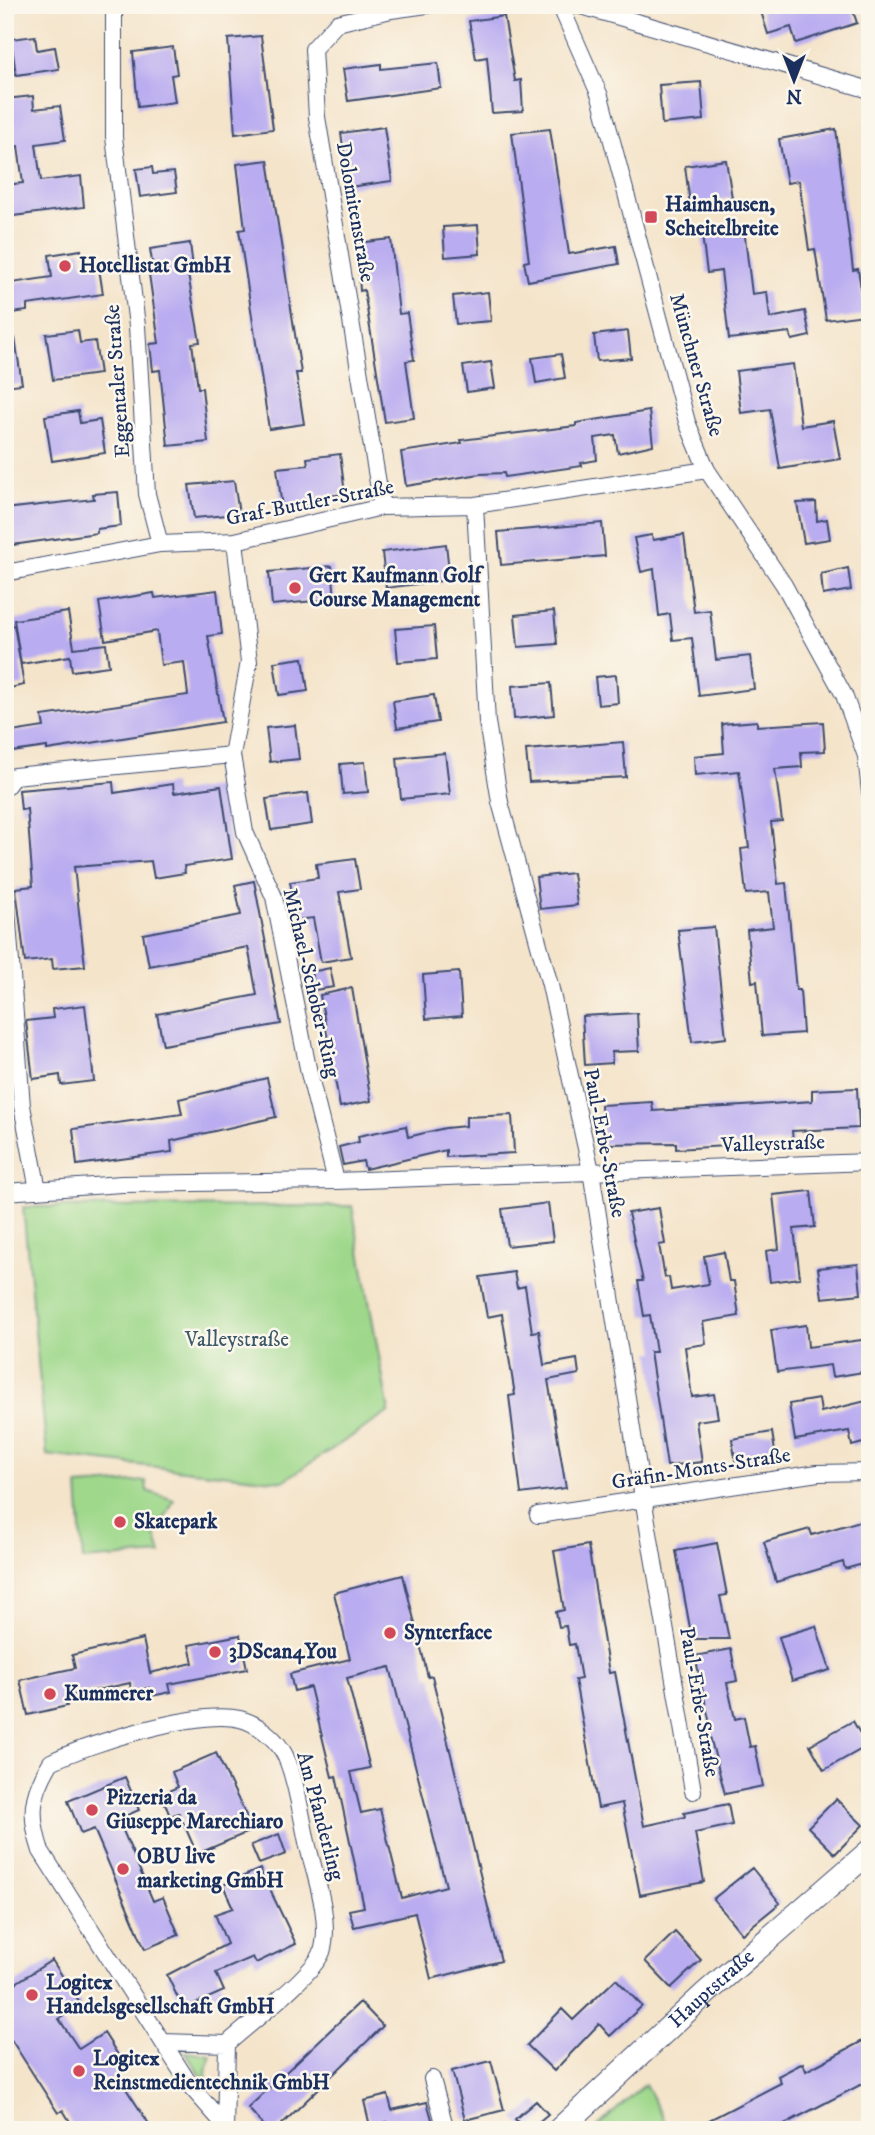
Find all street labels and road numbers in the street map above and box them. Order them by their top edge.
street label: Dolomitenstraße [330,140,380,284]
street label: Münchner Straße [663,290,729,440]
street label: Eggentaler Straße [100,303,136,459]
street label: Graf-Buttler-Straße [224,474,397,532]
street label: Michael-Schober-Ring [277,886,346,1081]
street label: Paul-Erbe-Straße [577,1066,631,1220]
street label: Valleystraße [720,1129,826,1159]
street label: Gräfin-Monts-Straße [610,1442,793,1496]
street label: Paul-Erbe-Straße [673,1625,725,1779]
street label: Am Pfanderling [290,1749,350,1884]
street label: Hauptstraße [664,1944,760,2034]

